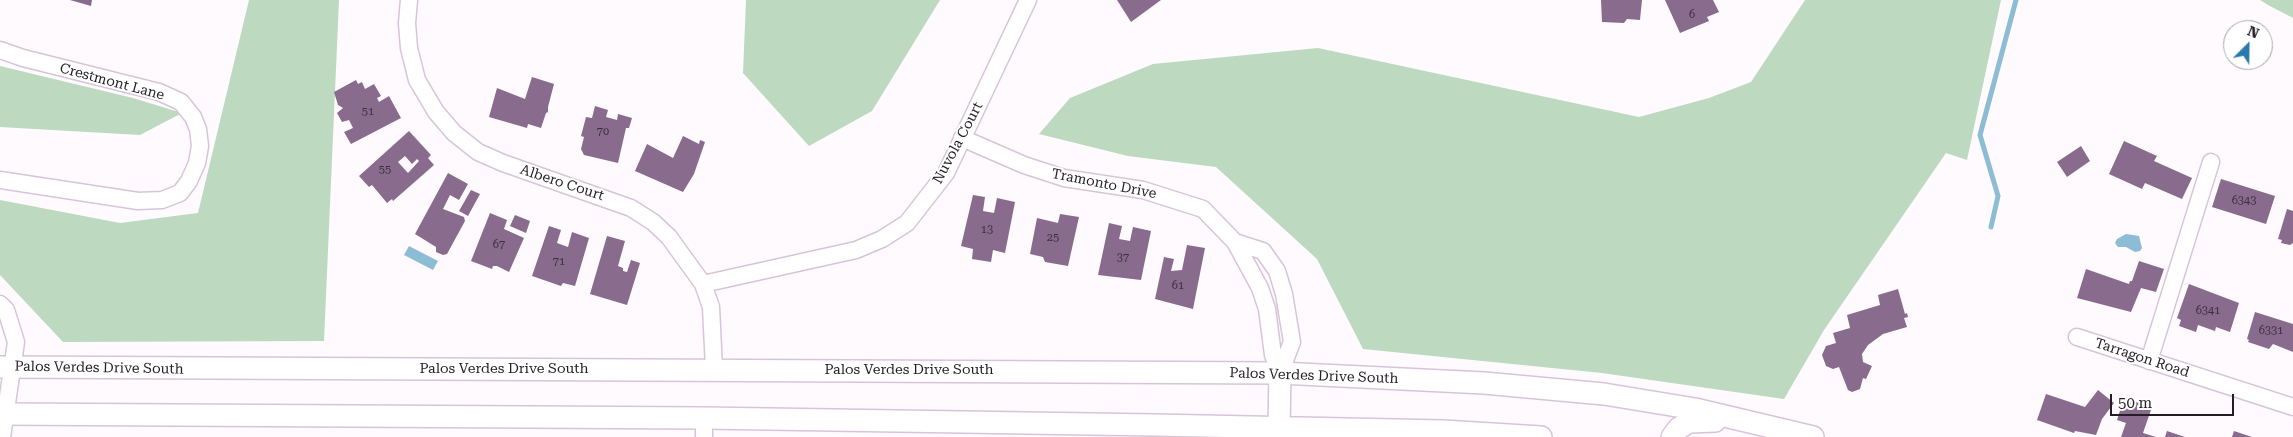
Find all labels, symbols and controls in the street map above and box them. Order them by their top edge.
house number: 6 [1689,8,1695,22]
north arrow [2223,20,2273,70]
text: N [2245,23,2262,42]
street label: Crestmont Lane [58,60,166,104]
street label: Nuvola Court [929,99,987,187]
house number: 51 [362,105,374,119]
house number: 70 [597,125,609,139]
street label: Albero Court [518,162,606,204]
house number: 55 [379,163,391,177]
street label: Tramonto Drive [1050,166,1158,202]
house number: 6343 [2232,194,2256,208]
house number: 13 [981,223,993,237]
house number: 25 [1047,231,1059,245]
house number: 67 [493,238,505,252]
house number: 37 [1117,251,1129,265]
house number: 71 [553,255,565,269]
house number: 61 [1172,279,1184,293]
house number: 6341 [2196,304,2220,318]
house number: 6331 [2259,324,2283,338]
street label: Tarragon Road [2093,335,2191,381]
street label: Palos Verdes Drive South [14,358,184,378]
street label: Palos Verdes Drive South [419,361,589,377]
street label: Palos Verdes Drive South [824,362,994,378]
street label: Palos Verdes Drive South [1229,365,1399,387]
scale bar [2113,384,2237,416]
text: 50 m [2118,394,2152,412]

